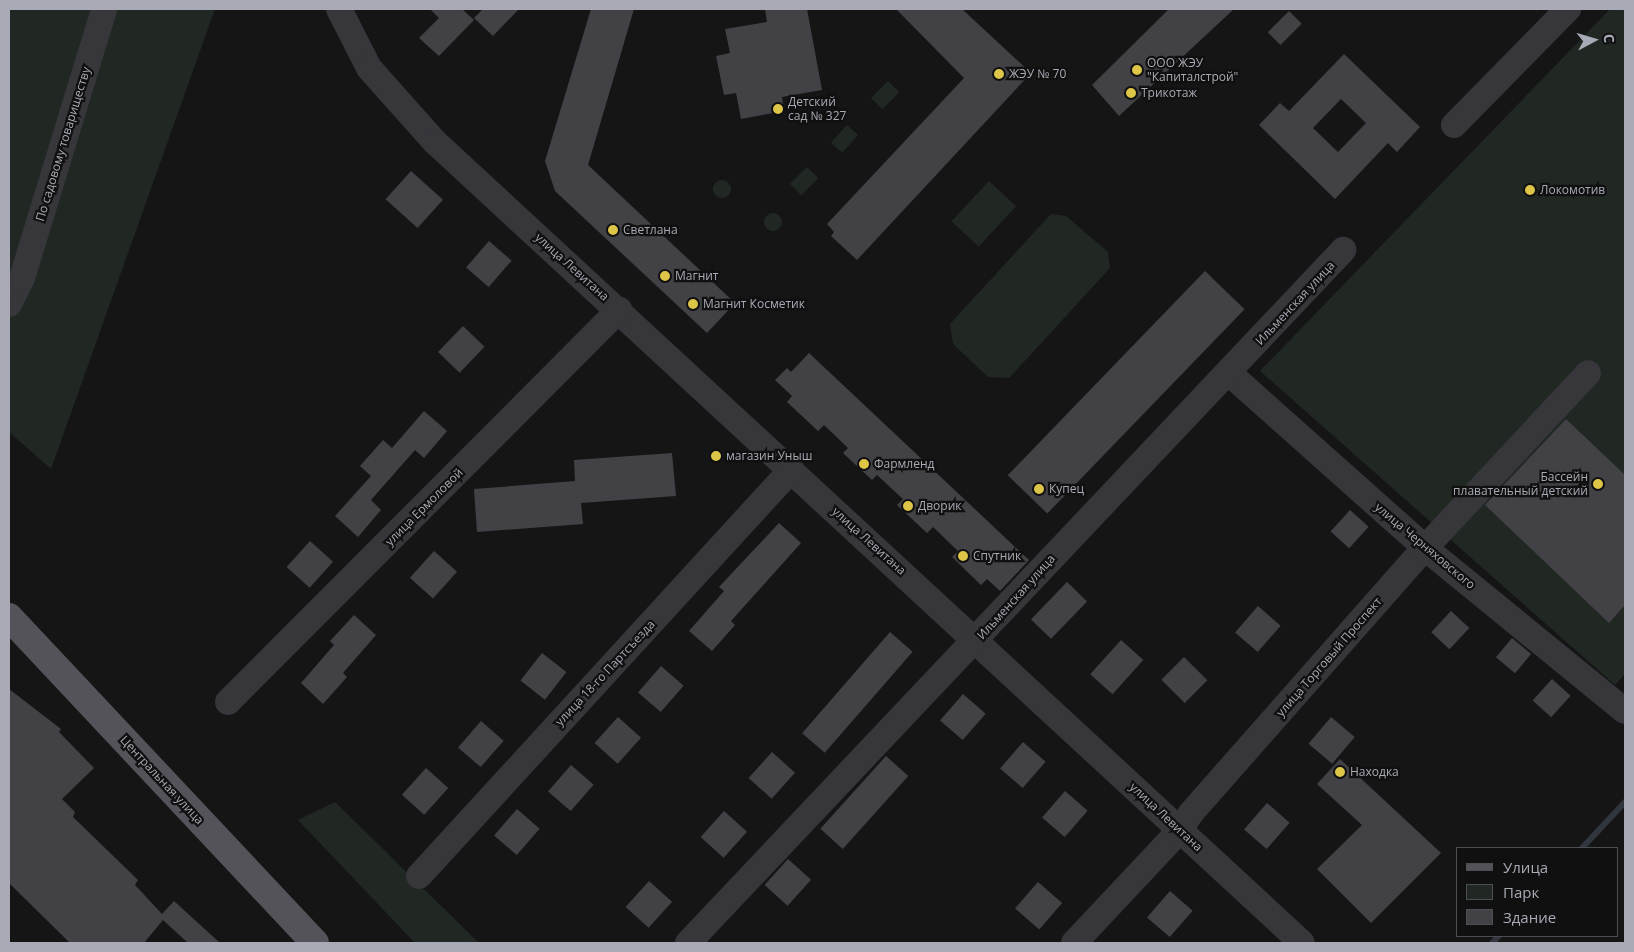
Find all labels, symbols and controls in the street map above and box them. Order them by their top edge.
north arrow [1569,15,1619,65]
text: С [1600,33,1619,44]
place label: ООО ЖЭУ "Капиталстрой" [1147,56,1238,84]
marker: ООО ЖЭУ "Капиталстрой" [1131,64,1143,76]
street label: По садовому товариществу [33,65,93,223]
place label: ЖЭУ № 70 [1009,67,1066,81]
marker: ЖЭУ № 70 [993,68,1005,80]
place label: Трикотаж [1141,86,1197,100]
marker: Трикотаж [1125,87,1137,99]
place label: Детский сад № 327 [788,95,846,123]
marker: Детский сад № 327 [772,103,784,115]
place label: Локомотив [1540,183,1605,197]
marker: Локомотив [1524,184,1536,196]
place label: Светлана [623,223,678,237]
marker: Светлана [607,224,619,236]
street label: улица Левитана [532,230,612,304]
street label: Ильменская улица [1252,258,1338,348]
place label: Магнит [675,269,719,283]
marker: Магнит [659,270,671,282]
place label: Магнит Косметик [703,297,805,311]
marker: Магнит Косметик [687,298,699,310]
place label: магазин Уныш [726,449,812,463]
marker: магазин Уныш [710,450,722,462]
place label: Фармленд [874,457,934,471]
marker: Фармленд [858,458,870,470]
street label: улица Ермоловой [382,465,466,549]
place label: Бассейн плавательный детский [1453,470,1588,498]
marker: Бассейн плавательный детский [1592,478,1604,490]
place label: Купец [1049,482,1084,496]
marker: Купец [1033,483,1045,495]
place label: Дворик [918,499,961,513]
marker: Дворик [902,500,914,512]
street label: улица Черняховского [1372,500,1478,592]
street label: улица Левитана [829,504,909,578]
place label: Спутник [973,549,1021,563]
marker: Спутник [957,550,969,562]
street label: Ильменская улица [974,552,1058,642]
street label: улица Торговый Проспект [1273,594,1385,720]
street label: улица 18-го Партсъезда [552,617,658,729]
street label: Центральная улица [117,733,207,827]
place label: Находка [1350,765,1399,779]
marker: Находка [1334,766,1346,778]
street label: улица Левитана [1127,780,1205,854]
legend [1456,847,1619,937]
text: Улица [1503,857,1548,877]
text: Парк [1503,882,1539,902]
text: Здание [1503,907,1556,927]

